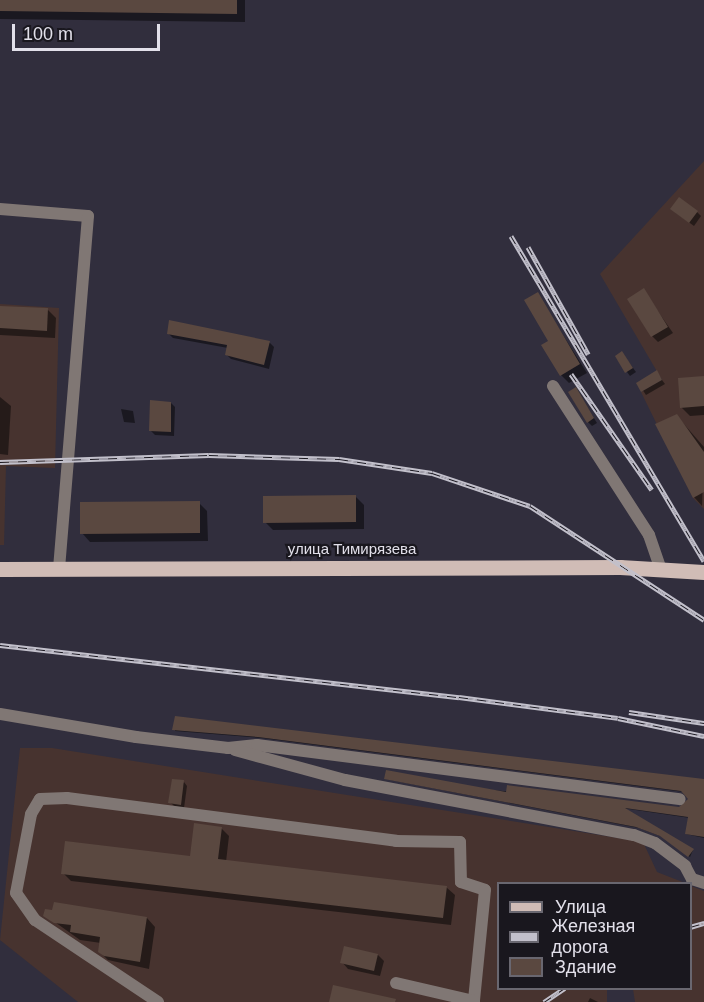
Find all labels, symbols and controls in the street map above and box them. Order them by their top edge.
scale bar [15,12,164,50]
text: 100 m [23,24,73,44]
street label: улица Тимирязева [288,540,416,558]
legend [497,882,692,990]
text: Улица [555,897,606,917]
text: Железная дорога [551,916,635,957]
text: Здание [555,957,616,977]

